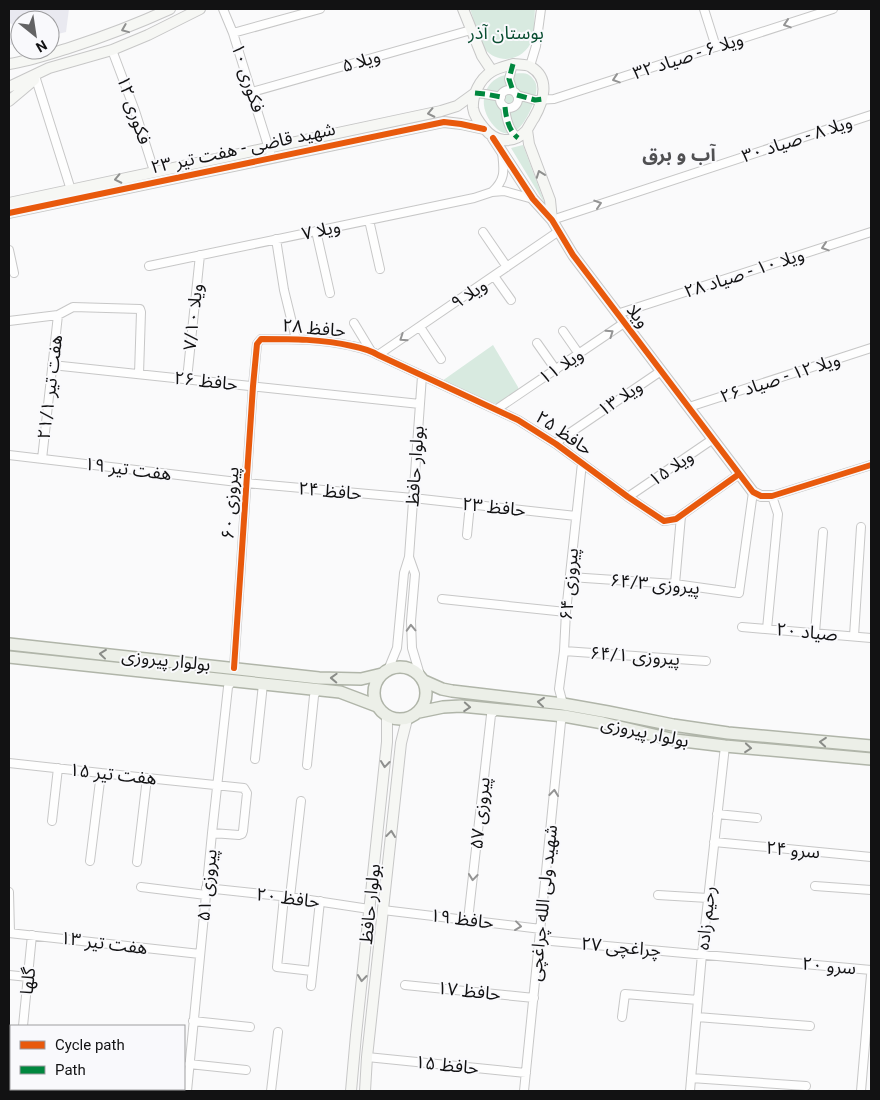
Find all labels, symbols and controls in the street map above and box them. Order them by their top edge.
north arrow [10,10,60,60]
one-way arrow [783,18,791,28]
one-way arrow [121,22,130,33]
park label: بوستان آذر [467,22,544,44]
street label: ویلا ۶ - صیاد ۳۲ [630,28,746,83]
text: N [33,37,50,56]
street label: فکوری ۱۰ [227,41,269,115]
street label: ویلا ۵ [339,45,382,76]
street label: فکوری ۱۲ [112,73,156,147]
one-way arrow [612,74,620,84]
one-way arrow [427,107,436,118]
street label: ویلا ۸ - صیاد ۳۰ [739,111,855,166]
street label: شهید قاضی - هفت تیر ۲۳ [149,118,337,178]
district label: آب و برق [642,143,717,166]
one-way arrow [536,171,546,179]
one-way arrow [114,173,123,184]
one-way arrow [593,200,602,210]
street label: ویلا ۷ [300,215,342,244]
one-way arrow [821,241,830,251]
street label: ویلا ۱۰ - صیاد ۲۸ [681,243,807,302]
street label: ویلا ۹ [447,274,491,313]
street label: ویلا ۷/۱۰ [179,283,206,351]
street label: ویلا [623,300,654,332]
street label: حافظ ۲۸ [281,314,347,341]
one-way arrow [604,330,613,339]
one-way arrow [399,332,408,342]
street label: هفت تیر ۲۱/۱ [33,333,67,441]
street label: ویلا ۱۱ [534,343,587,388]
street label: ویلا ۱۲ - صیاد ۲۶ [717,348,843,407]
street label: حافظ ۲۶ [173,367,239,394]
street label: ویلا ۱۳ [593,375,646,420]
street label: حافظ ۲۵ [532,406,597,459]
street label: بولوار حافظ [401,425,429,507]
street label: ویلا ۱۵ [644,445,697,490]
street label: هفت تیر ۱۹ [83,453,173,485]
street label: پیروزی ۶۰ [216,466,244,540]
street label: حافظ ۲۴ [297,477,363,504]
street label: حافظ ۲۳ [461,493,527,520]
street label: پیروزی ۶۴ [555,547,583,621]
street label: پیروزی ۶۴/۳ [609,569,701,599]
street label: صیاد ۲۰ [775,618,839,645]
one-way arrow [406,623,416,631]
street label: پیروزی ۶۴/۱ [589,642,681,670]
street label: بولوار پیروزی [120,644,212,676]
one-way arrow [99,649,107,660]
one-way arrow [330,673,338,684]
one-way arrow [537,697,545,708]
one-way arrow [463,701,471,712]
street label: بولوار پیروزی [599,712,691,752]
one-way arrow [818,737,826,748]
one-way arrow [744,742,752,753]
street label: هفت تیر ۱۵ [68,758,158,790]
one-way arrow [380,761,391,769]
street label: پیروزی ۵۷ [465,776,495,850]
one-way arrow [548,789,559,797]
street label: شهید ولی الله چراغچی [524,824,562,982]
one-way arrow [385,830,396,838]
street label: سرو ۲۴ [765,837,821,863]
street label: پیروزی ۵۱ [192,848,222,922]
street label: بولوار حافظ [355,863,385,945]
one-way arrow [468,873,479,881]
street label: حافظ ۲۰ [255,883,321,912]
street label: رحیم زاده [692,885,722,951]
street label: حافظ ۱۹ [429,904,495,933]
one-way arrow [514,920,522,931]
street label: هفت تیر ۱۳ [59,927,149,959]
street label: چراغچی ۲۷ [580,933,662,962]
street label: سرو ۲۰ [801,953,857,979]
street label: گلها [16,966,39,996]
one-way arrow [357,974,368,982]
street label: حافظ ۱۷ [436,977,502,1004]
legend [10,1025,185,1090]
text: Cycle path [55,1036,125,1054]
street label: حافظ ۱۵ [414,1051,480,1078]
text: Path [55,1061,86,1079]

